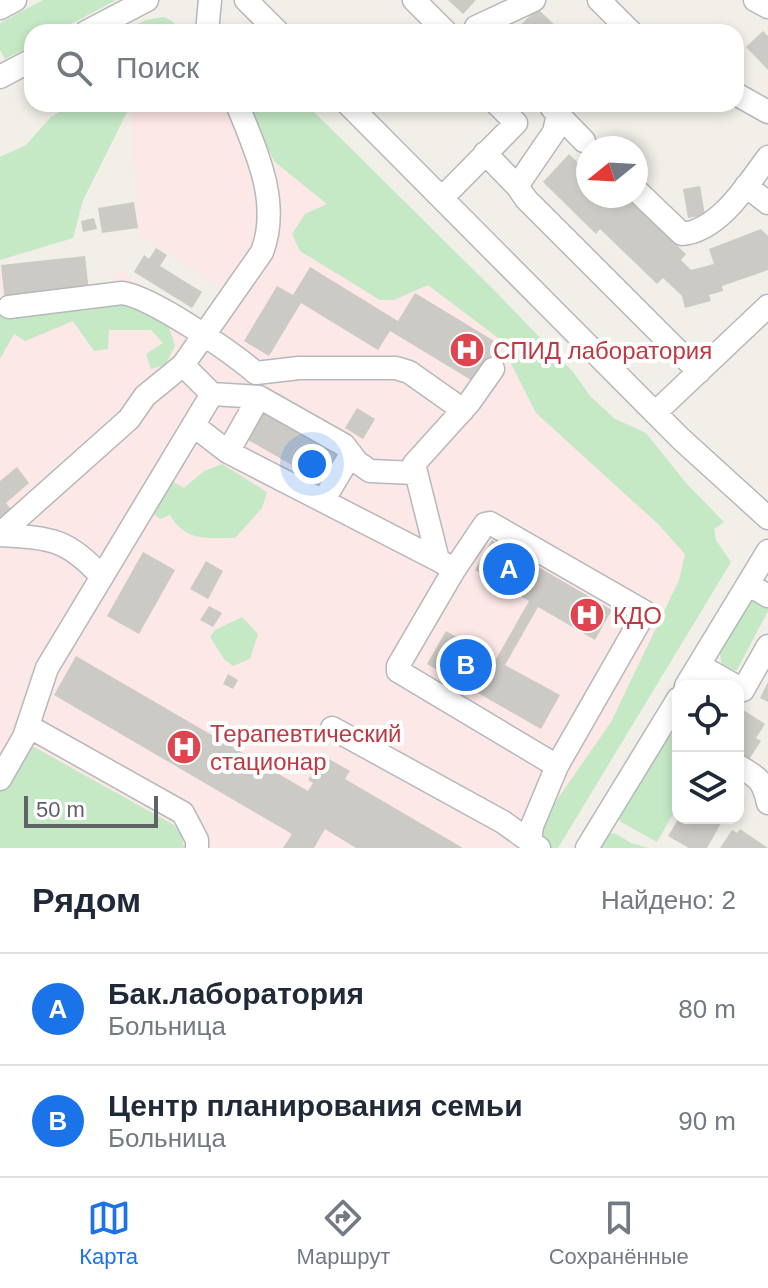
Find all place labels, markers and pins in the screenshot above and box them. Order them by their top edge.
hospital icon: СПИД лаборатория [448,331,486,369]
place label: СПИД лаборатория [493,337,712,364]
pin: A [483,539,535,599]
hospital icon: КДО [568,596,606,634]
place label: КДО [613,602,662,629]
pin: B [440,635,492,695]
place label: Терапевтический стационар [210,720,401,775]
hospital icon: Терапевтический стационар [165,728,203,766]

